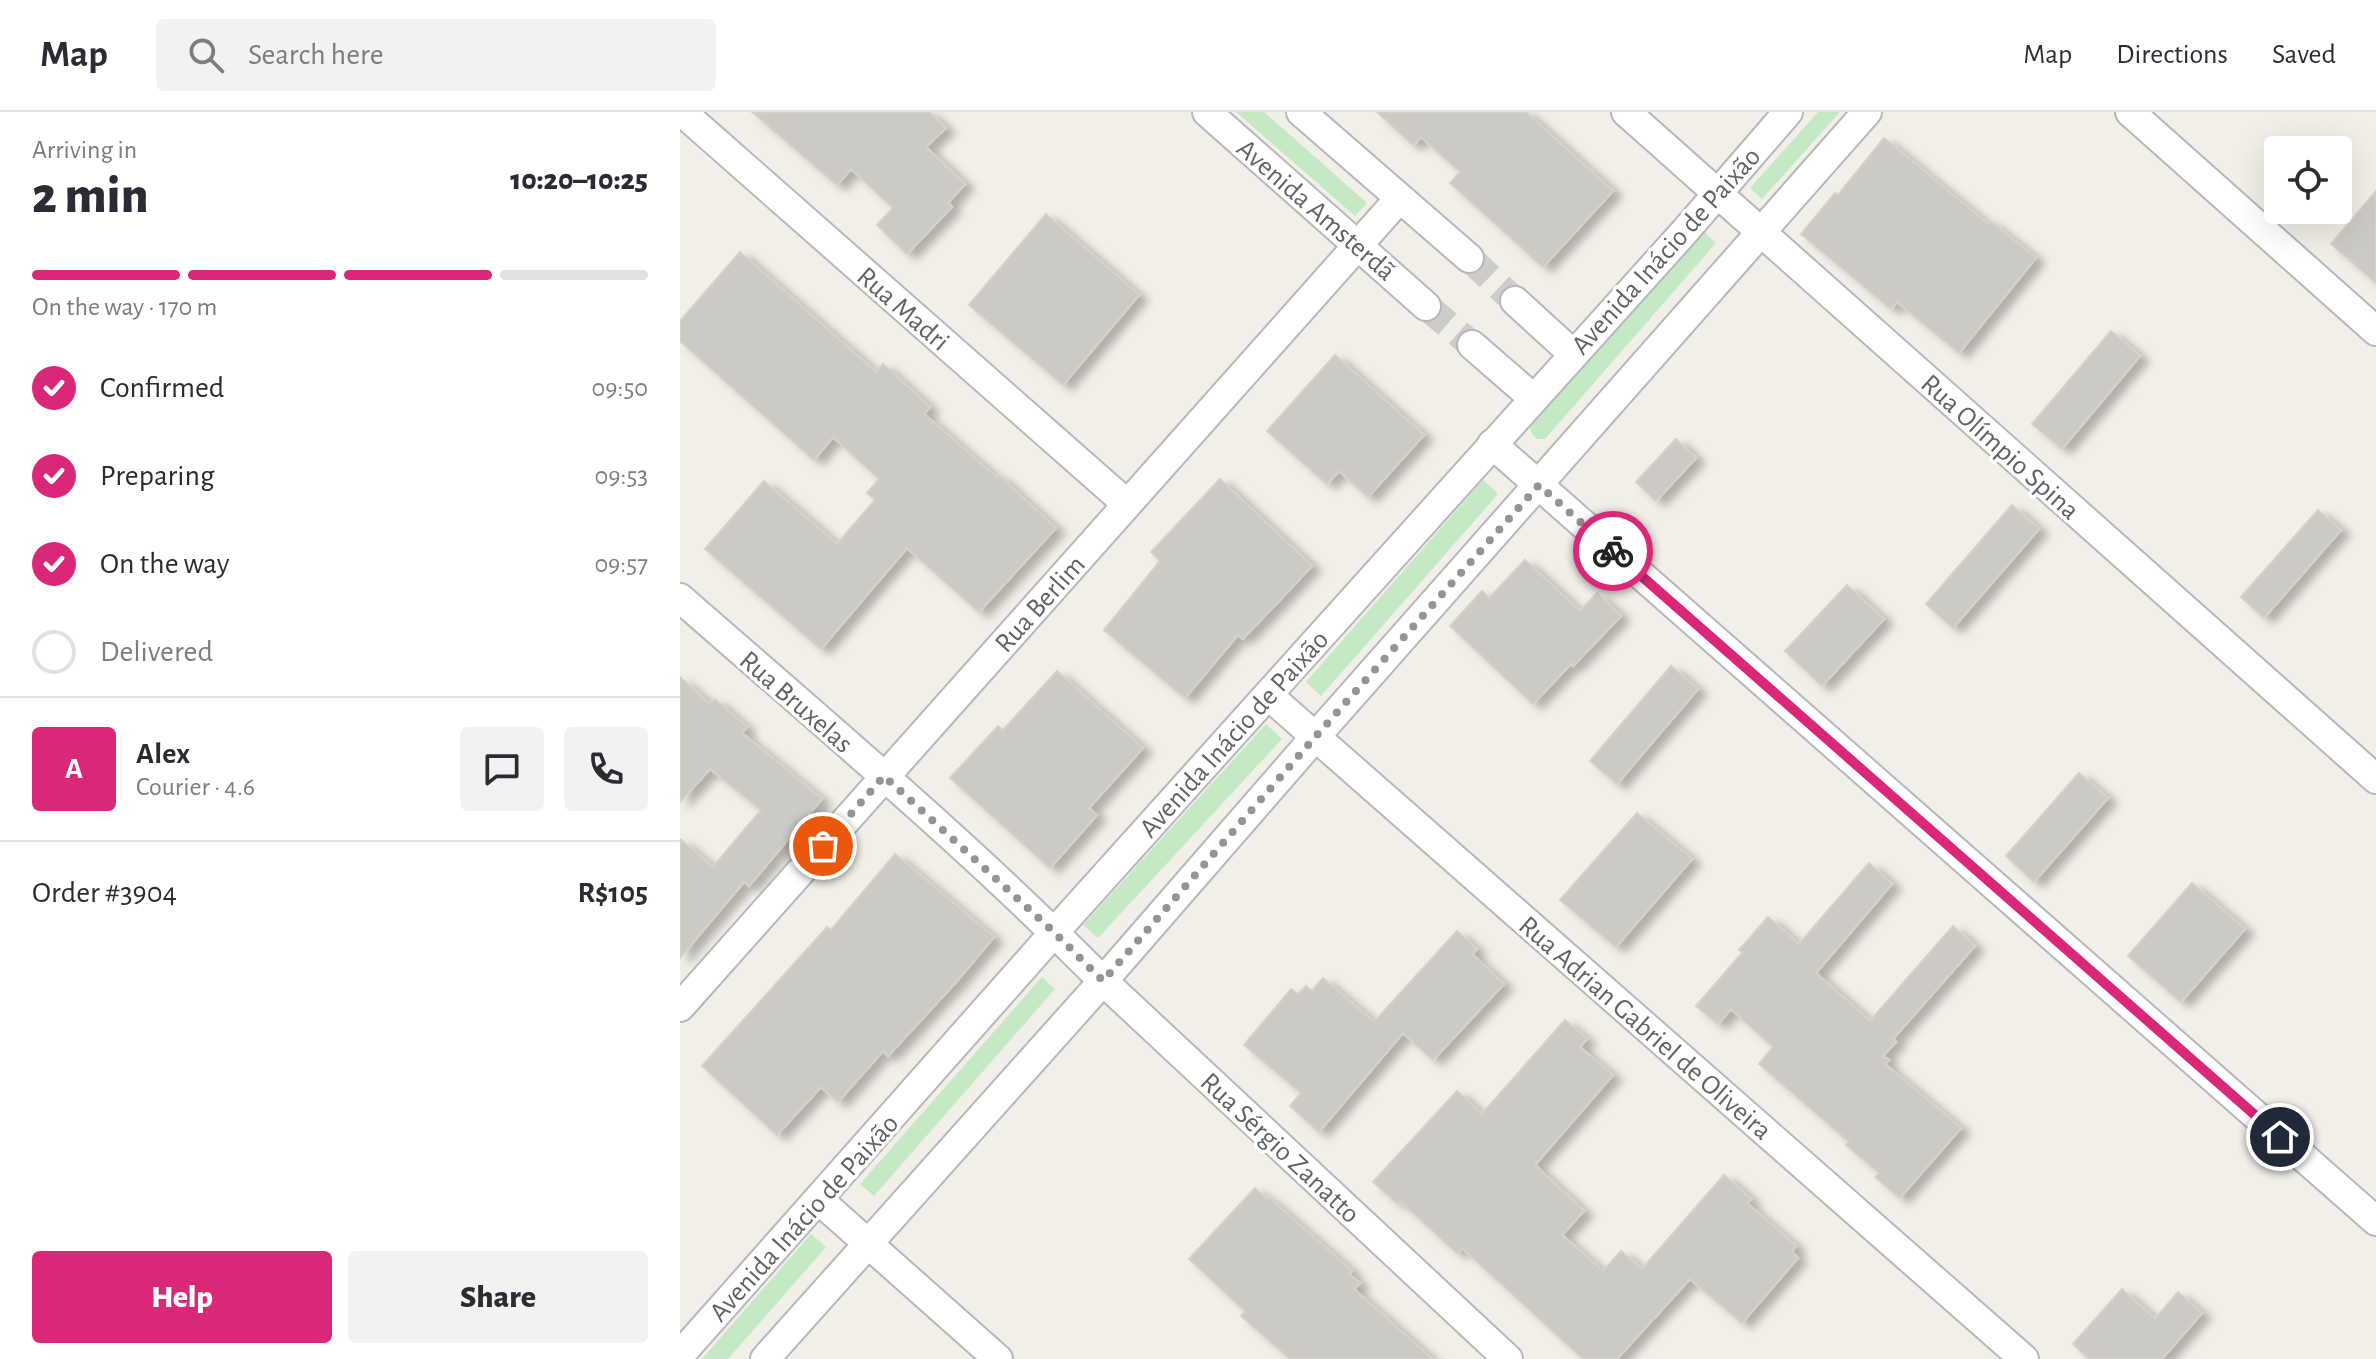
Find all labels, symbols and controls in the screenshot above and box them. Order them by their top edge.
search box [156,19,716,91]
icon: search [184,33,228,77]
text: Map [40,36,108,74]
text: Search here [248,40,384,70]
text: Map [2023,41,2072,69]
text: Directions [2116,41,2228,69]
text: Saved [2272,41,2336,69]
street label: Avenida Amsterdã [1231,134,1400,287]
map controls [2264,136,2352,224]
button: locate [2264,136,2352,224]
text: Arriving in [32,137,137,163]
street label: Avenida Inácio de Paixão [1567,143,1766,360]
text: 10:20–10:25 [510,165,648,195]
text: 2 min [32,170,148,222]
street label: Rua Madri [851,262,954,357]
text: On the way · 170 m [32,294,217,320]
icon: check [32,366,76,410]
street label: Rua Olímpio Spina [1915,370,2084,525]
text: Confirmed [100,373,224,403]
text: 09:50 [592,375,648,401]
icon: check [32,454,76,498]
text: Preparing [100,461,215,491]
text: 09:53 [595,463,648,489]
courier [1573,511,1653,591]
icon: bike [1591,529,1635,573]
icon: check [32,542,76,586]
text: On the way [100,549,229,579]
text: 09:57 [594,551,648,577]
street label: Rua Berlim [990,551,1091,658]
street label: Avenida Inácio de Paixão [1135,626,1334,843]
text: Delivered [100,637,213,667]
street label: Rua Bruxelas [734,646,858,759]
button: chat [460,727,544,811]
button: phone [564,727,648,811]
text: Alex [136,739,190,769]
text: A [65,754,83,784]
text: Courier · 4.6 [136,774,255,800]
pin [789,812,857,880]
icon: bag [801,824,845,868]
text: Order #3904 [32,878,177,908]
text: R$105 [577,878,648,908]
street label: Rua Adrian Gabriel de Oliveira [1513,911,1776,1146]
street label: Rua Sérgio Zanatto [1195,1068,1365,1229]
pin [2246,1103,2314,1171]
street label: Avenida Inácio de Paixão [705,1110,904,1327]
icon: home [2258,1115,2302,1159]
button: Help [32,1251,332,1343]
button: Share [348,1251,648,1343]

